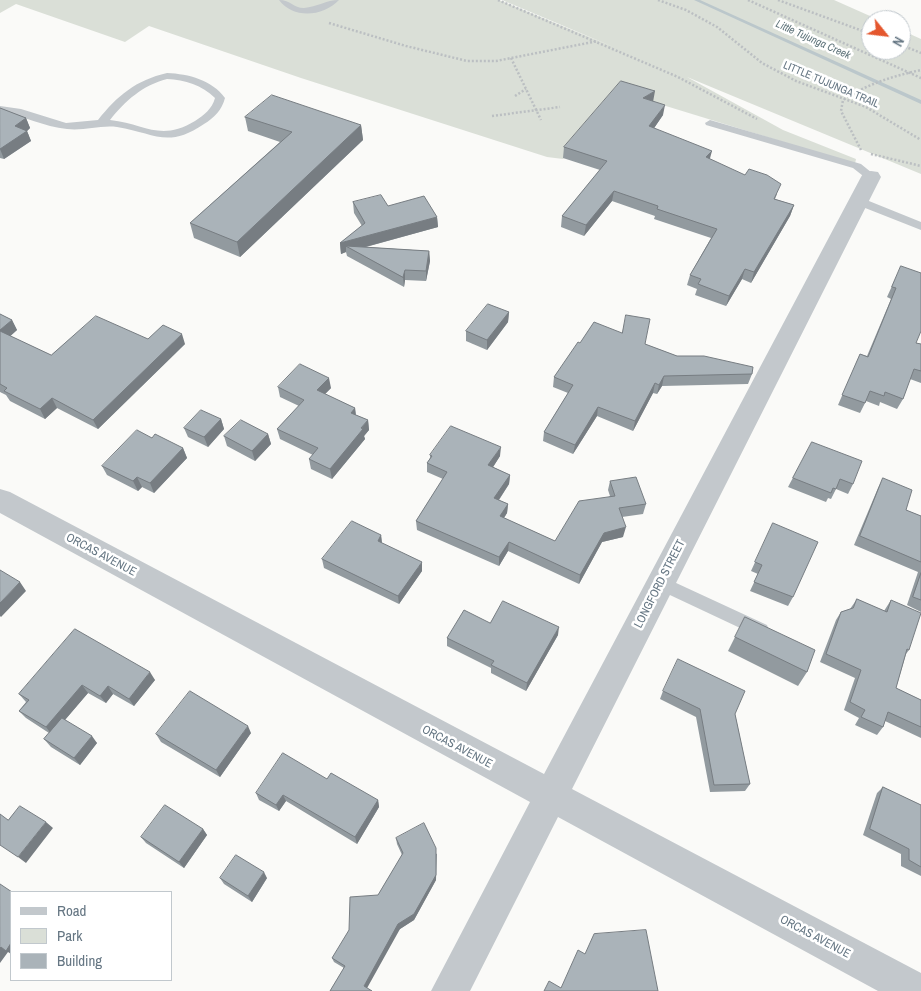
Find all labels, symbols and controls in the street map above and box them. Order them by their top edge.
north arrow [861,10,911,60]
water label: Little Tujunga Creek [774,18,852,62]
text: N [888,34,908,50]
street label: LITTLE TUJUNGA TRAIL [781,59,881,111]
street label: ORCAS AVENUE [63,530,139,580]
street label: LONGFORD STREET [631,537,689,631]
street label: ORCAS AVENUE [419,722,495,772]
legend [10,891,172,981]
text: Road [57,900,86,921]
street label: ORCAS AVENUE [777,912,853,962]
text: Park [57,925,82,946]
text: Building [57,950,102,971]

